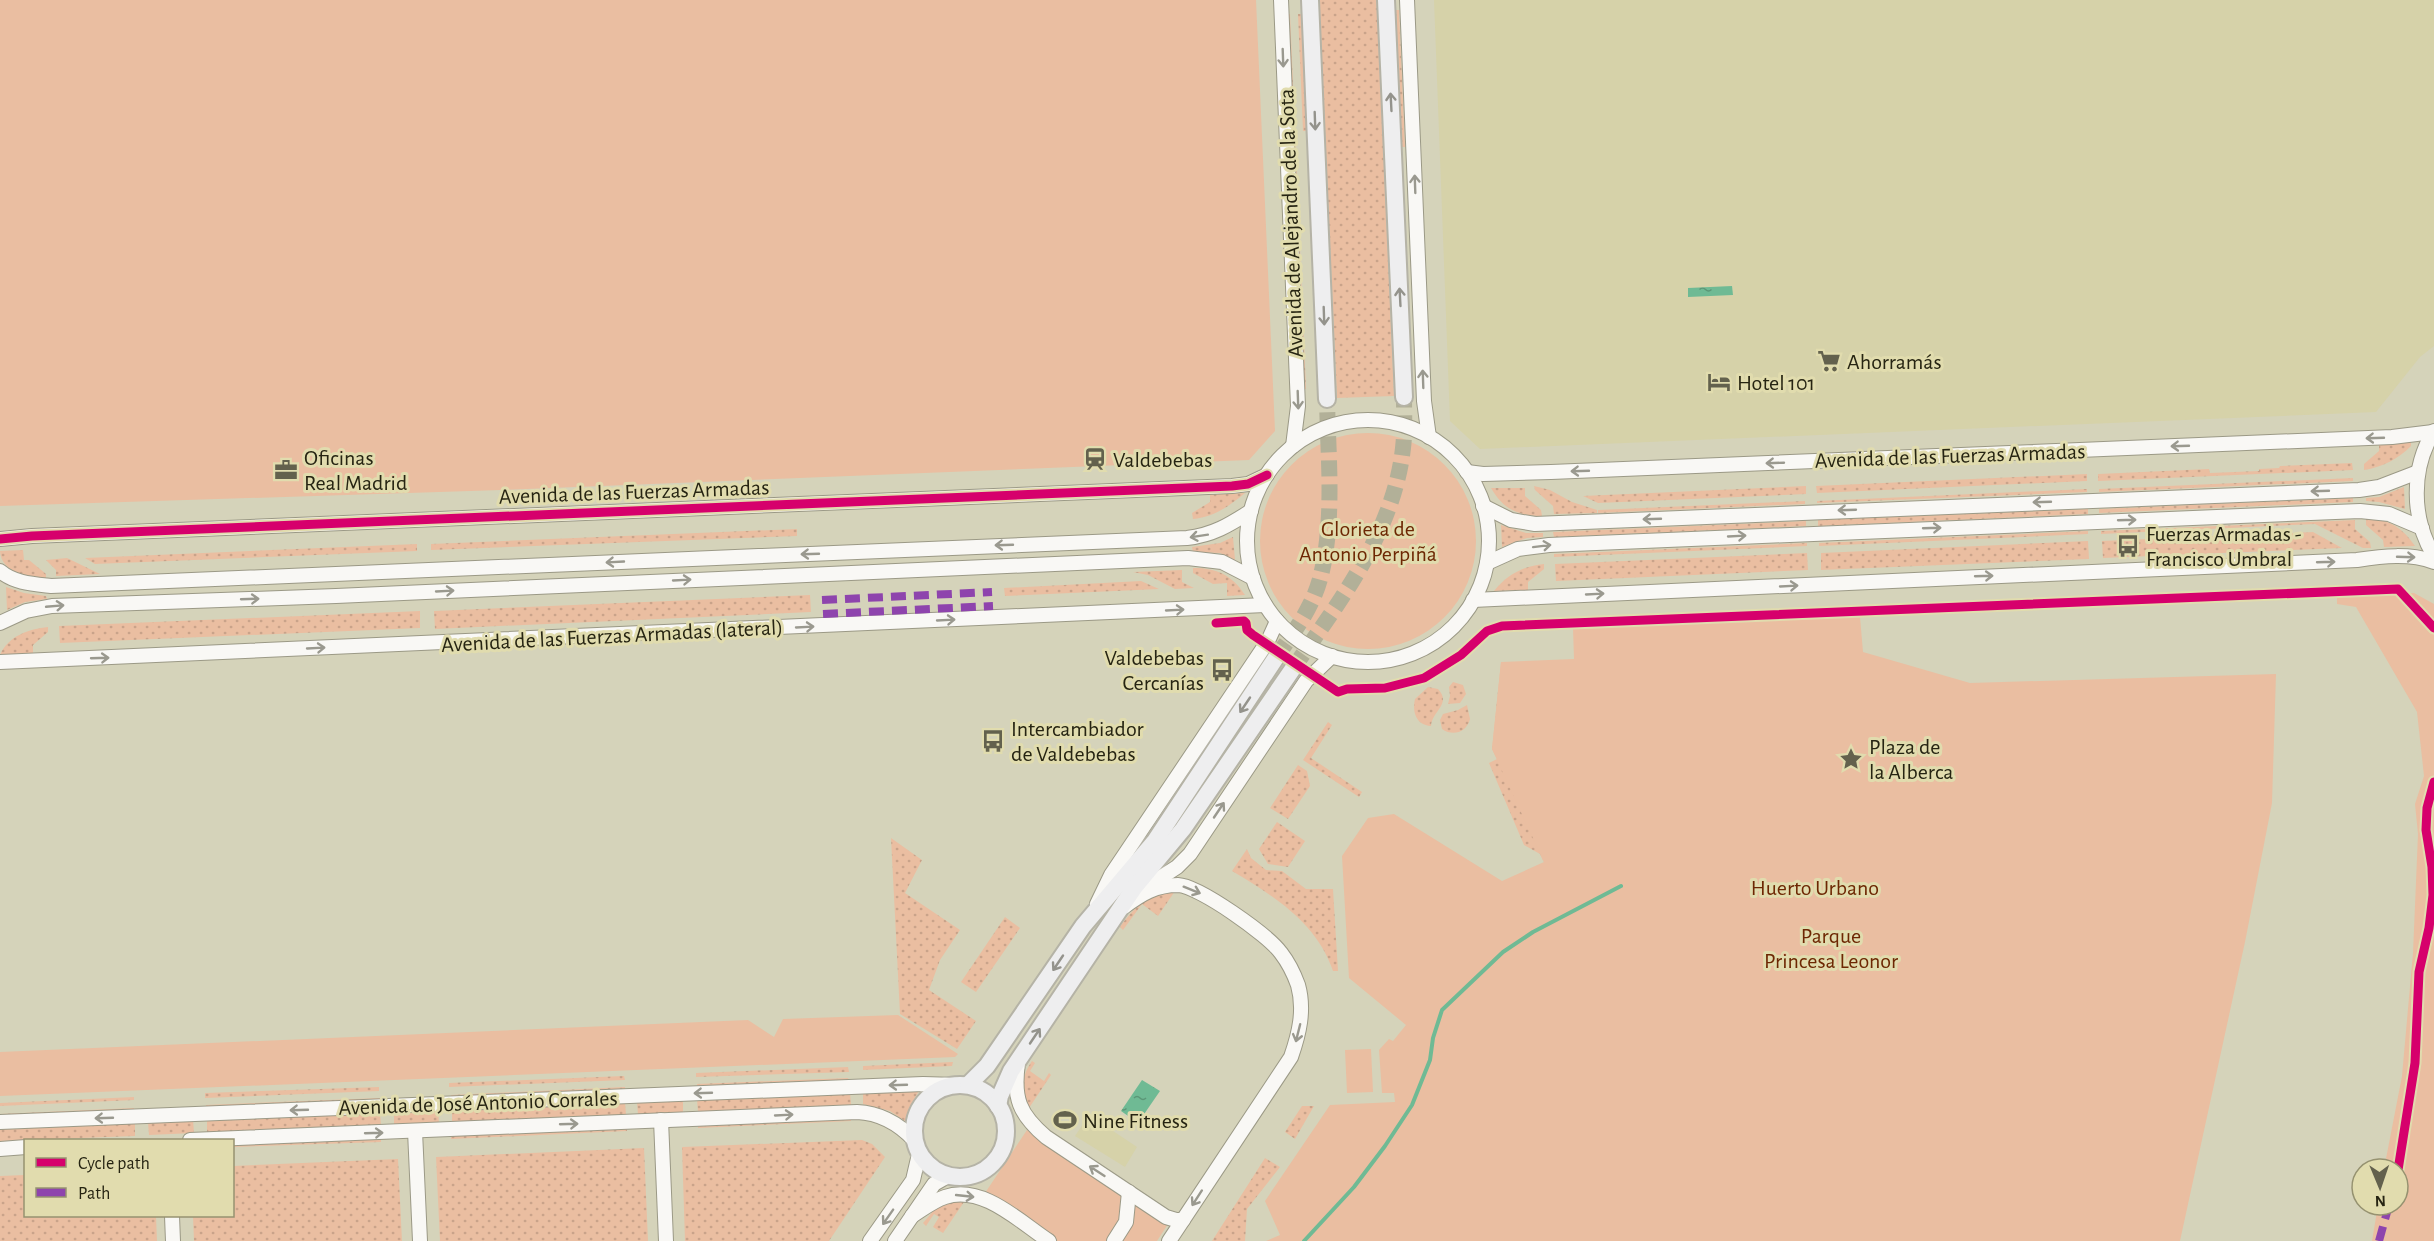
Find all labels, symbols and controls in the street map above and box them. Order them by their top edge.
one-way arrow [1278,48,1289,68]
street label: Avenida de Alejandro de la Sota [1275,88,1307,358]
one-way arrow [1385,92,1396,112]
one-way arrow [1310,111,1321,131]
one-way arrow [1409,175,1420,195]
one-way arrow [1394,287,1405,307]
one-way arrow [1318,306,1329,326]
supermarket icon: Ahorramás [1816,348,1842,374]
place label: Ahorramás [1847,351,1942,373]
hotel icon: Hotel 101 [1706,369,1732,395]
one-way arrow [1417,370,1428,390]
place label: Hotel 101 [1737,372,1815,394]
one-way arrow [1292,390,1304,410]
one-way arrow [2365,432,2385,444]
street label: Avenida de las Fuerzas Armadas [1814,440,2086,472]
one-way arrow [2170,440,2190,451]
station icon: Valdebebas [1082,446,1108,472]
place label: Oficinas Real Madrid [304,447,407,494]
place label: Valdebebas [1113,449,1212,471]
office icon: Oficinas Real Madrid [273,457,299,483]
one-way arrow [1766,457,1786,468]
one-way arrow [1571,466,1591,477]
street label: Avenida de las Fuerzas Armadas [498,476,770,508]
one-way arrow [2311,486,2331,497]
one-way arrow [2032,497,2052,508]
one-way arrow [1837,505,1857,516]
one-way arrow [1642,513,1662,524]
one-way arrow [2116,514,2136,525]
park label: Glorieta de Antonio Perpiñá [1299,518,1437,565]
one-way arrow [1921,522,1941,533]
place label: Fuerzas Armadas - Francisco Umbral [2146,523,2302,570]
one-way arrow [1190,531,1209,542]
one-way arrow [1726,531,1746,542]
bus stop icon: Fuerzas Armadas - Francisco Umbral [2115,533,2141,559]
one-way arrow [995,540,1015,551]
one-way arrow [1532,540,1552,551]
one-way arrow [800,548,820,559]
one-way arrow [2396,551,2416,562]
one-way arrow [2315,556,2335,567]
one-way arrow [605,557,625,568]
one-way arrow [1974,571,1994,582]
one-way arrow [671,574,691,585]
one-way arrow [1779,580,1799,591]
one-way arrow [434,585,454,596]
one-way arrow [1584,588,1604,600]
one-way arrow [240,593,260,605]
one-way arrow [45,601,65,612]
one-way arrow [1164,605,1184,616]
one-way arrow [936,615,956,626]
street label: Avenida de las Fuerzas Armadas (lateral) [440,616,784,656]
one-way arrow [794,621,814,632]
one-way arrow [306,642,326,653]
place label: Valdebebas Cercanías [1105,647,1204,694]
one-way arrow [90,652,110,663]
bus stop icon: Valdebebas Cercanías [1209,657,1235,683]
one-way arrow [1239,696,1251,713]
place label: Intercambiador de Valdebebas [1011,718,1144,765]
bus stop icon: Intercambiador de Valdebebas [980,728,1006,754]
place label: Plaza de la Alberca [1869,736,1953,783]
place icon: Plaza de la Alberca [1838,746,1864,772]
one-way arrow [1213,803,1225,819]
park label: Huerto Urbano [1751,877,1879,899]
one-way arrow [1182,885,1200,896]
park label: Parque Princesa Leonor [1764,925,1898,972]
one-way arrow [1052,955,1064,971]
one-way arrow [1292,1023,1304,1042]
one-way arrow [1029,1029,1041,1045]
one-way arrow [889,1080,909,1091]
street label: Avenida de José Antonio Corrales [338,1087,618,1119]
one-way arrow [694,1088,714,1099]
one-way arrow [289,1104,309,1116]
sports icon: Nine Fitness [1052,1107,1078,1133]
one-way arrow [774,1109,794,1120]
place label: Nine Fitness [1083,1110,1188,1132]
one-way arrow [94,1112,114,1124]
one-way arrow [558,1119,578,1130]
one-way arrow [363,1127,383,1138]
legend [24,1139,234,1217]
text: Cycle path [78,1155,150,1173]
north arrow [2350,1157,2410,1217]
one-way arrow [1089,1165,1106,1177]
text: Path [78,1185,110,1203]
one-way arrow [1191,1190,1204,1207]
one-way arrow [955,1191,975,1202]
text: N [2375,1193,2386,1209]
one-way arrow [882,1208,894,1224]

